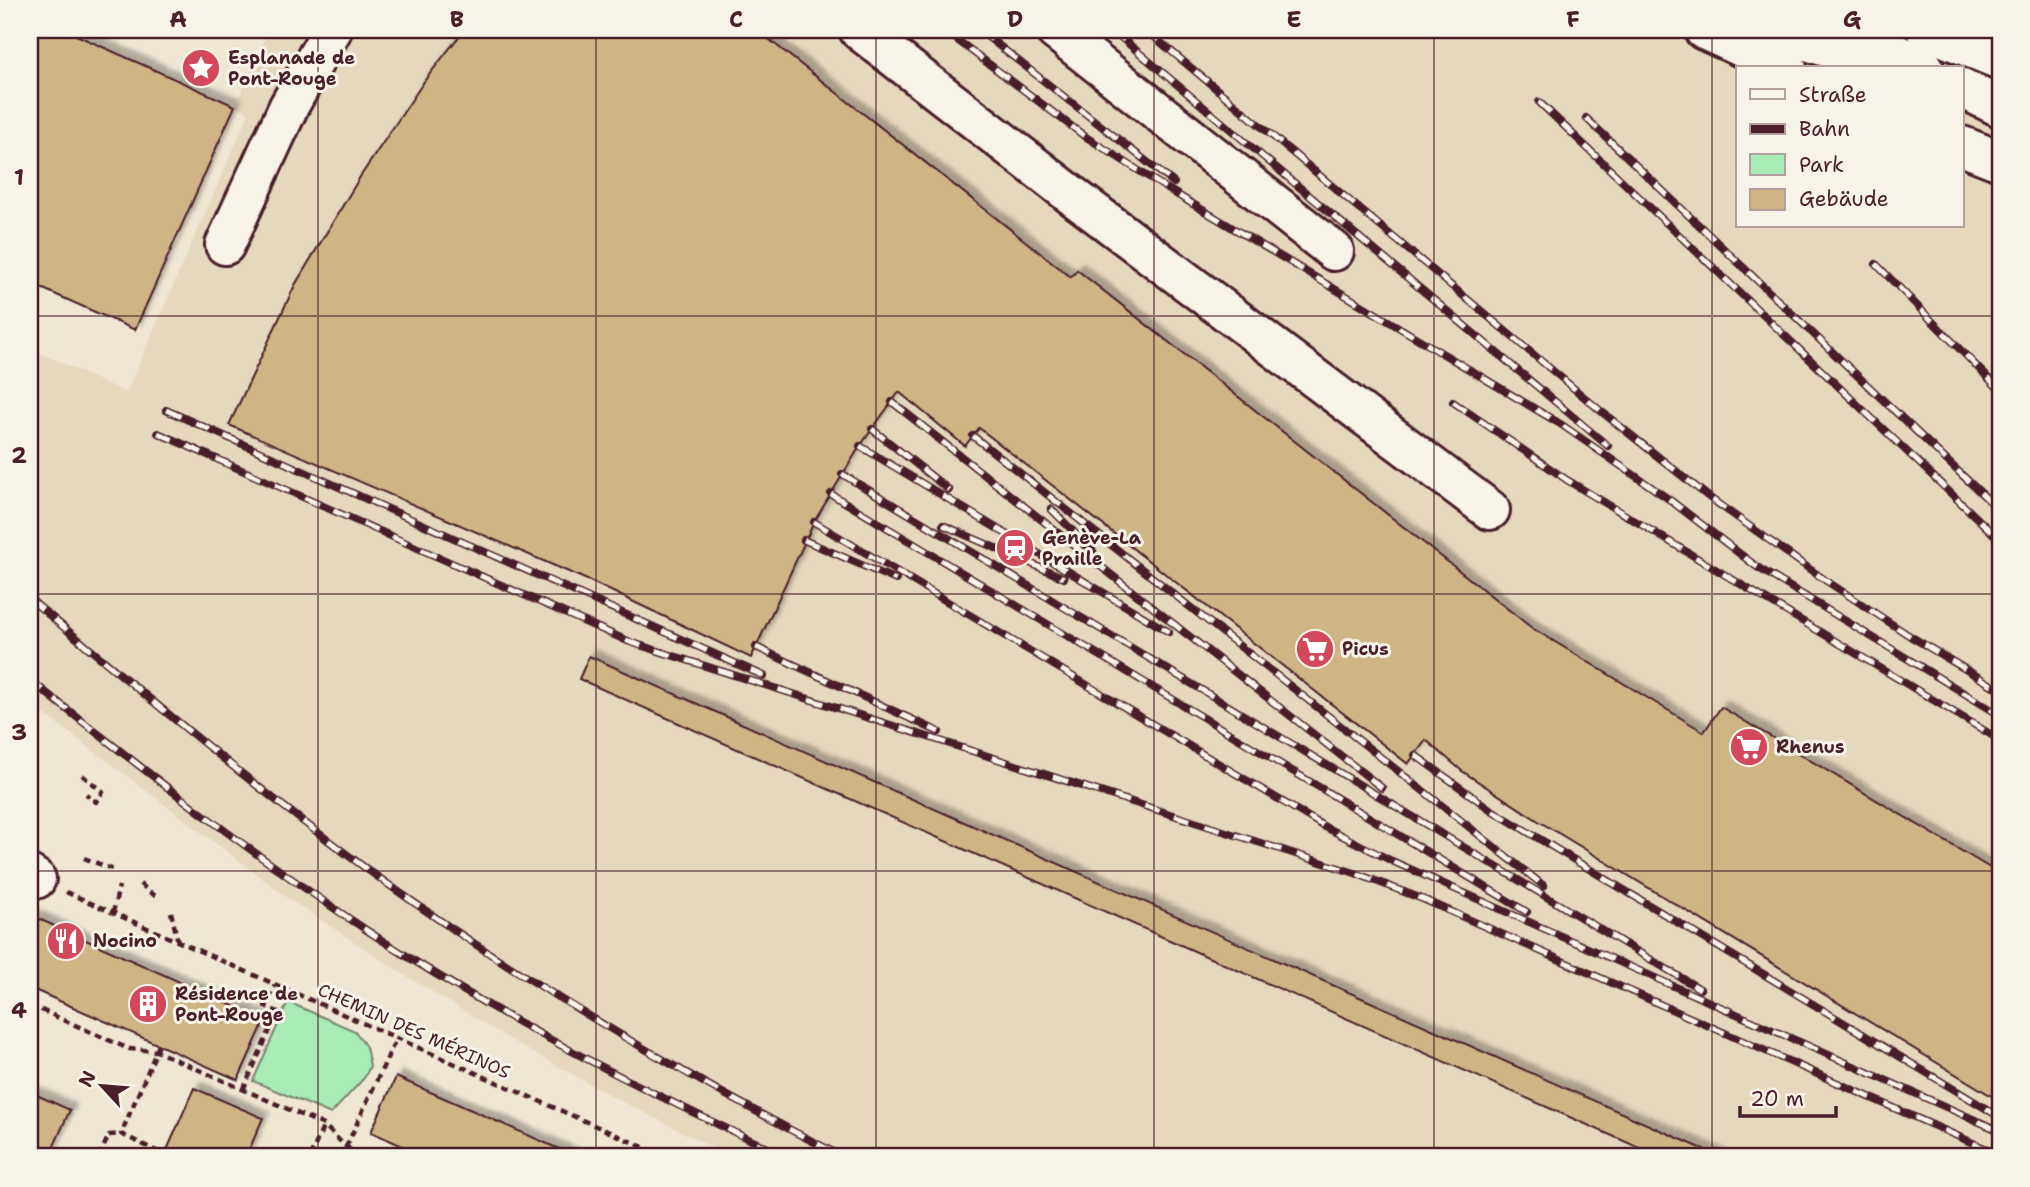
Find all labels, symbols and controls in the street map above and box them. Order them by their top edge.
text: A [169,4,187,34]
text: B [450,4,464,34]
text: C [729,4,743,34]
text: D [1007,4,1023,34]
text: E [1286,4,1302,34]
text: F [1566,4,1580,34]
text: G [1843,4,1862,34]
place label: Esplanade de Pont-Rouge [228,46,355,91]
place icon: Esplanade de Pont-Rouge [180,47,222,89]
legend [1736,66,1964,228]
text: Straße [1799,81,1867,109]
text: Bahn [1799,115,1850,143]
text: Park [1799,151,1844,179]
text: 1 [14,162,24,192]
text: Gebäude [1799,185,1889,213]
text: 2 [11,440,27,470]
place label: Genève-La Praille [1042,526,1142,571]
station icon: Genève-La Praille [994,527,1036,569]
supermarket icon: Picus [1294,628,1336,670]
place label: Picus [1342,637,1389,661]
text: 3 [11,717,27,747]
supermarket icon: Rhenus [1728,726,1770,768]
place label: Rhenus [1776,735,1844,759]
restaurant icon: Nocino [45,920,87,962]
place label: Nocino [93,929,157,953]
street label: CHEMIN DES MÉRINOS [314,978,514,1084]
place label: Résidence de Pont-Rouge [175,982,298,1027]
building icon: Résidence de Pont-Rouge [127,983,169,1025]
text: 4 [11,995,27,1025]
north arrow [66,1050,136,1120]
text: N [73,1067,102,1091]
scale bar [1740,1075,1836,1119]
text: 20 m [1750,1085,1804,1113]

